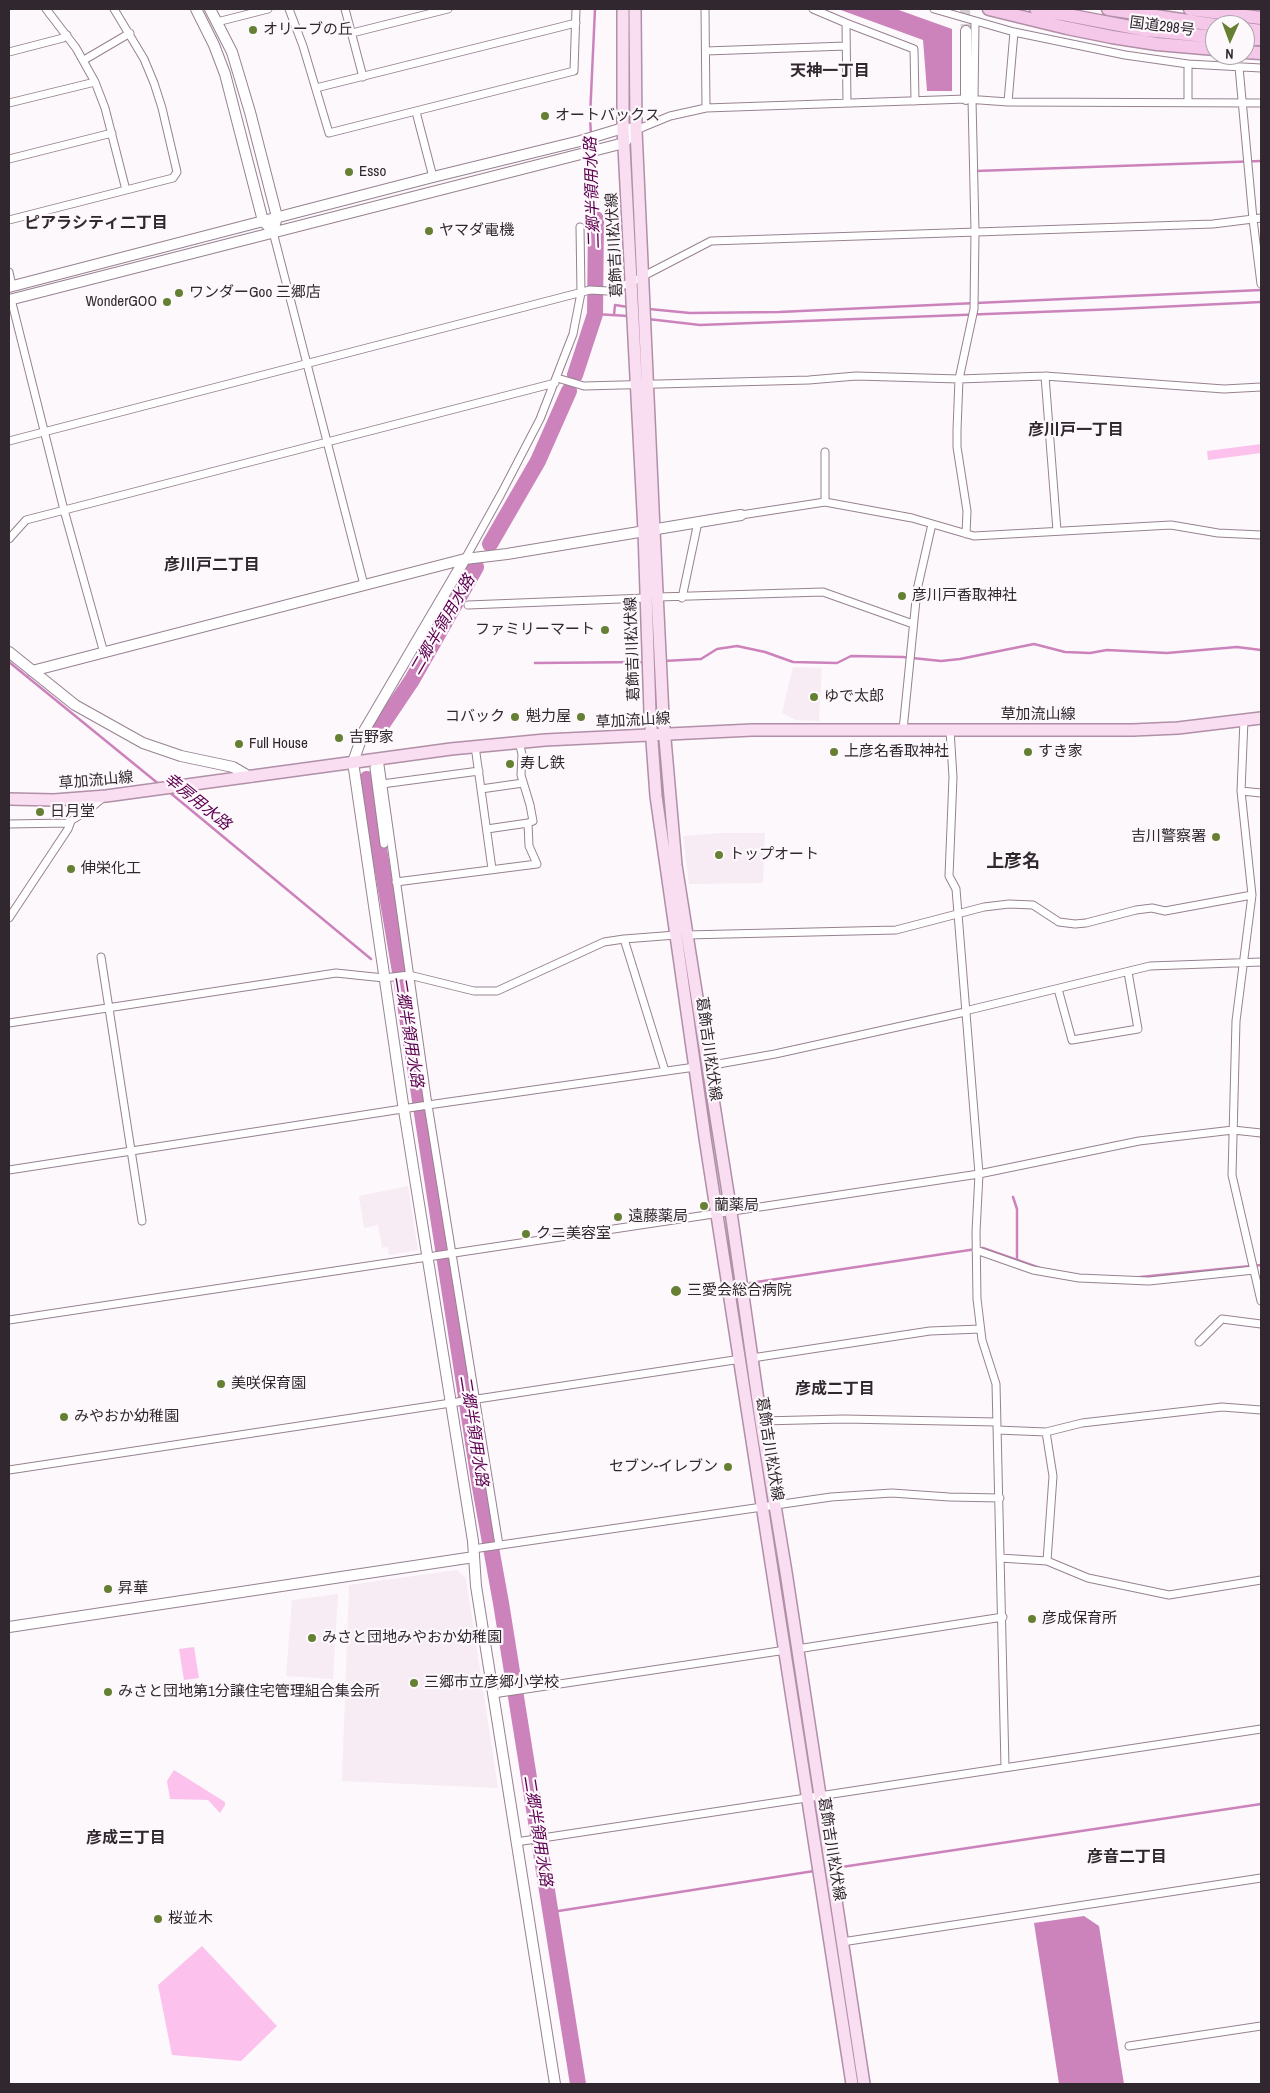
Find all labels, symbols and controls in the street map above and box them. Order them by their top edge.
street label: 国道298号 [1128,14,1196,40]
north arrow [1205,15,1255,65]
place label: オリーブの丘 [263,21,353,39]
marker: オリーブの丘 [247,24,259,36]
text: N [1225,45,1234,63]
district label: 天神一丁目 [790,62,870,82]
place label: オートバックス [555,107,660,125]
marker: オートバックス [539,110,551,122]
water label: 二郷半領用水路 [581,137,605,249]
place label: Esso [359,163,386,181]
marker: Esso [343,166,355,178]
street label: 葛飾吉川松伏線 [603,192,627,298]
district label: ピアラシティ二丁目 [24,214,168,234]
place label: ヤマダ電機 [439,222,514,240]
marker: ヤマダ電機 [423,225,435,237]
place label: ワンダーGoo 三郷店 [189,284,321,302]
marker: ワンダーGoo 三郷店 [173,287,185,299]
place label: WonderGOO [85,293,157,311]
marker: WonderGOO [161,296,173,308]
district label: 彦川戸一丁目 [1028,421,1124,441]
district label: 彦川戸二丁目 [164,556,260,576]
water label: 二郷半領用水路 [407,572,479,678]
place label: 彦川戸香取神社 [912,587,1017,605]
marker: 彦川戸香取神社 [896,590,908,602]
street label: 葛飾吉川松伏線 [622,596,644,702]
place label: ファミリーマート [475,621,595,639]
marker: ファミリーマート [599,624,611,636]
place label: ゆで太郎 [824,688,884,706]
marker: ゆで太郎 [808,691,820,703]
street label: 草加流山線 [1001,706,1075,724]
place label: コバック [445,708,505,726]
place label: 魁力屋 [526,708,571,726]
street label: 草加流山線 [595,710,671,732]
marker: コバック [509,711,521,723]
marker: 魁力屋 [575,711,587,723]
place label: 吉野家 [349,729,394,747]
marker: 吉野家 [333,732,345,744]
place label: Full House [249,735,308,753]
marker: Full House [233,738,245,750]
place label: 上彦名香取神社 [844,743,949,761]
place label: すき家 [1038,743,1083,761]
marker: 上彦名香取神社 [828,746,840,758]
marker: すき家 [1022,746,1034,758]
place label: 寿し鉄 [520,755,565,773]
marker: 寿し鉄 [504,758,516,770]
street label: 草加流山線 [58,769,134,793]
water label: 幸房用水路 [160,769,234,835]
place label: 日月堂 [50,803,95,821]
marker: 日月堂 [34,806,46,818]
place label: 吉川警察署 [1131,828,1206,846]
marker: 吉川警察署 [1210,831,1222,843]
place label: トップオート [729,846,819,864]
marker: トップオート [713,849,725,861]
district label: 上彦名 [986,851,1040,873]
place label: 伸栄化工 [81,860,141,878]
marker: 伸栄化工 [65,863,77,875]
water label: 二郷半領用水路 [390,975,426,1089]
street label: 葛飾吉川松伏線 [692,996,724,1102]
place label: 蘭薬局 [714,1197,759,1215]
marker: 蘭薬局 [698,1200,710,1212]
place label: 遠藤薬局 [628,1208,688,1226]
marker: 遠藤薬局 [612,1211,624,1223]
place label: クニ美容室 [536,1225,611,1243]
marker: クニ美容室 [520,1228,532,1240]
place label: 三愛会総合病院 [687,1282,792,1300]
marker: 三愛会総合病院 [669,1284,683,1298]
water label: 二郷半領用水路 [455,1374,491,1488]
place label: 美咲保育園 [231,1375,306,1393]
marker: 美咲保育園 [215,1378,227,1390]
district label: 彦成二丁目 [795,1380,875,1400]
street label: 葛飾吉川松伏線 [752,1396,786,1502]
place label: みやおか幼稚園 [74,1408,179,1426]
marker: みやおか幼稚園 [58,1411,70,1423]
place label: セブン-イレブン [609,1458,718,1476]
marker: セブン-イレブン [722,1461,734,1473]
place label: 昇華 [118,1580,148,1598]
marker: 昇華 [102,1583,114,1595]
place label: 彦成保育所 [1042,1610,1117,1628]
marker: 彦成保育所 [1026,1613,1038,1625]
place label: みさと団地みやおか幼稚園 [322,1629,502,1647]
marker: みさと団地みやおか幼稚園 [306,1632,318,1644]
place label: 三郷市立彦郷小学校 [424,1674,559,1692]
marker: 三郷市立彦郷小学校 [408,1677,420,1689]
place label: みさと団地第1分譲住宅管理組合集会所 [118,1683,380,1701]
marker: みさと団地第1分譲住宅管理組合集会所 [102,1686,114,1698]
water label: 二郷半領用水路 [519,1774,555,1888]
street label: 葛飾吉川松伏線 [814,1796,848,1902]
district label: 彦成三丁目 [86,1829,166,1849]
district label: 彦音二丁目 [1087,1848,1167,1868]
place label: 桜並木 [168,1910,213,1928]
marker: 桜並木 [152,1913,164,1925]

